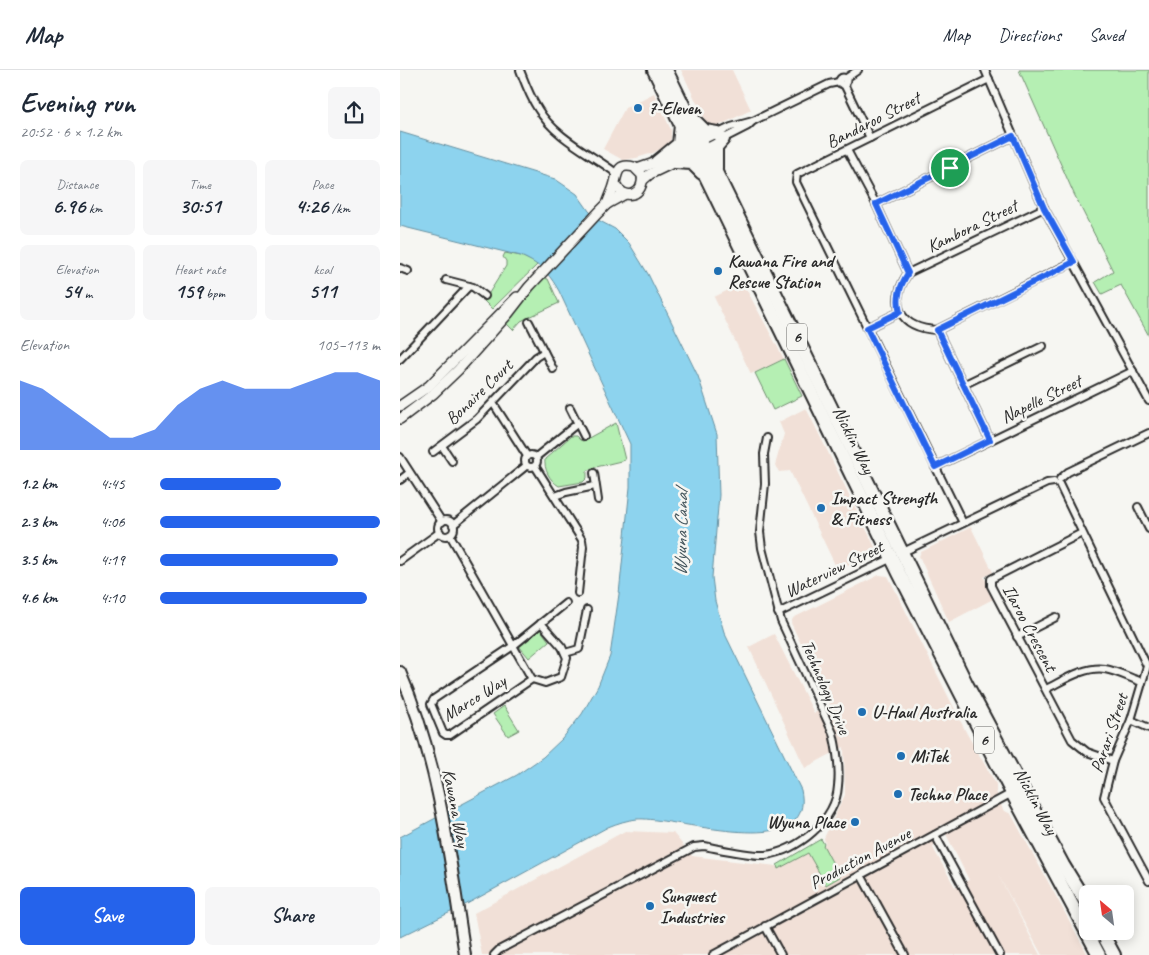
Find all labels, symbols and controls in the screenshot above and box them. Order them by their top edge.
text: Map [25,20,62,50]
text: Map [943,24,970,46]
text: Directions [998,24,1061,46]
text: Saved [1089,24,1124,46]
text: Evening run [20,85,135,120]
street label: Bandaroo Street [822,86,926,153]
button: share [328,87,380,139]
place label: 7-Eleven [648,97,703,119]
marker: 7-Eleven [632,102,644,114]
text: 20:52 · 6 × 1.2 km [20,122,122,142]
pin [929,147,971,189]
icon: arrive [936,154,964,182]
text: Distance [56,176,98,193]
text: Time [189,176,211,193]
text: Pace [312,176,333,193]
text: 6.96 [52,193,85,219]
text: 30:51 [179,193,221,219]
text: 4:26 [295,193,328,219]
street label: Kambora Street [923,193,1024,257]
text: km [85,200,102,217]
text: /km [328,200,350,217]
place label: Kawana Fire and Rescue Station [728,250,837,293]
text: Elevation [56,261,99,278]
text: Heart rate [174,261,226,278]
text: kcal [313,261,332,278]
marker: Kawana Fire and Rescue Station [712,265,724,277]
text: 54 [62,278,81,304]
text: 159 [175,278,203,304]
text: 511 [309,278,337,304]
text: m [81,285,92,302]
text: bpm [203,285,225,302]
road number: 6 [787,323,807,350]
text: Elevation [20,335,69,355]
text: 105–113 m [317,335,380,355]
street label: Bonaire Court [441,353,519,429]
street label: Napelle Street [997,369,1088,428]
street label: Nicklin Way [828,402,881,479]
text: 1.2 km [20,474,57,494]
text: 4:45 [100,474,125,494]
water label: Wyuna Canal [668,483,694,576]
place label: Impact Strength & Fitness [831,487,939,530]
marker: Impact Strength & Fitness [815,502,827,514]
text: 2.3 km [20,512,57,532]
text: 4:06 [100,512,125,532]
street label: Waterview Street [781,535,889,602]
text: 3.5 km [20,550,57,570]
text: 4:19 [100,550,125,570]
street label: Ilaroo Crescent [998,581,1063,677]
text: 4.6 km [20,588,58,608]
text: 4:10 [100,588,125,608]
street label: Technology Drive [796,637,856,738]
street label: Marco Way [438,669,511,726]
street label: Parari Street [1085,689,1133,775]
place label: U-Haul Australia [872,701,977,723]
marker: U-Haul Australia [856,706,868,718]
road number: 6 [974,726,994,754]
place label: MiTek [911,745,950,767]
marker: MiTek [895,750,907,762]
street label: Nicklin Way [1009,764,1064,840]
street label: Kawana Way [438,767,475,851]
place label: Techno Place [908,783,988,805]
marker: Techno Place [892,788,904,800]
place label: Wyuna Place [767,811,847,833]
marker: Wyuna Place [849,816,861,828]
street label: Production Avenue [806,822,915,894]
place label: Sunquest Industries [660,885,726,928]
north arrow [1079,885,1134,940]
map controls [1079,885,1134,940]
button: Save [20,887,195,945]
button: Share [205,887,380,945]
marker: Sunquest Industries [644,900,656,912]

